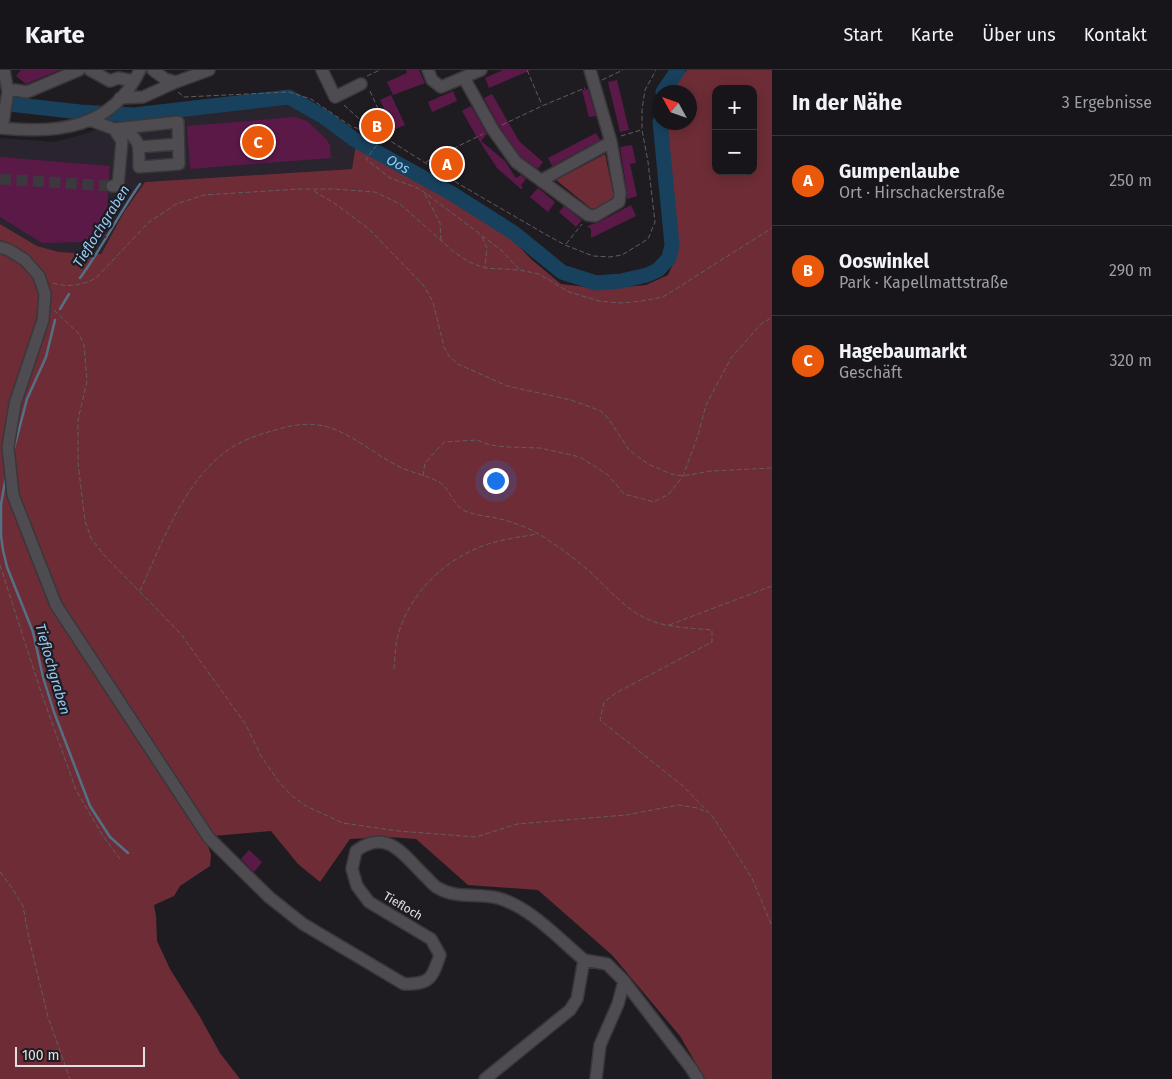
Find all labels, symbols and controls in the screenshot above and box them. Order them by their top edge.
text: Karte [25,21,85,49]
text: Start [843,24,883,46]
text: Karte [911,24,954,46]
text: Über uns [982,24,1056,46]
text: Kontakt [1084,24,1147,46]
north arrow [652,85,697,130]
map controls [712,85,757,175]
button: + [712,85,757,130]
text: In der Nähe [792,90,902,116]
text: 3 Ergebnisse [1062,93,1152,112]
pin: B [361,107,393,145]
pin: C [242,123,274,161]
button: − [712,130,757,175]
pin: A [431,145,463,183]
water label: Oos [383,151,413,178]
text: Gumpenlaube [839,160,960,183]
text: A [803,171,813,190]
text: 250 m [1109,171,1152,190]
water label: Tieflochgraben [69,182,133,271]
text: Ort · Hirschackerstraße [839,183,1005,202]
text: Ooswinkel [839,250,929,273]
text: B [803,261,813,280]
text: 290 m [1109,261,1152,280]
text: Park · Kapellmattstraße [839,273,1008,292]
text: Hagebaumarkt [839,340,967,363]
text: C [803,351,813,370]
text: 320 m [1109,351,1152,370]
text: Geschäft [839,363,902,382]
your location [483,468,509,494]
water label: Tieflochgraben [31,622,74,717]
street label: Tiefloch [381,889,425,923]
scale bar [15,1044,145,1067]
text: 100 m [22,1047,59,1064]

